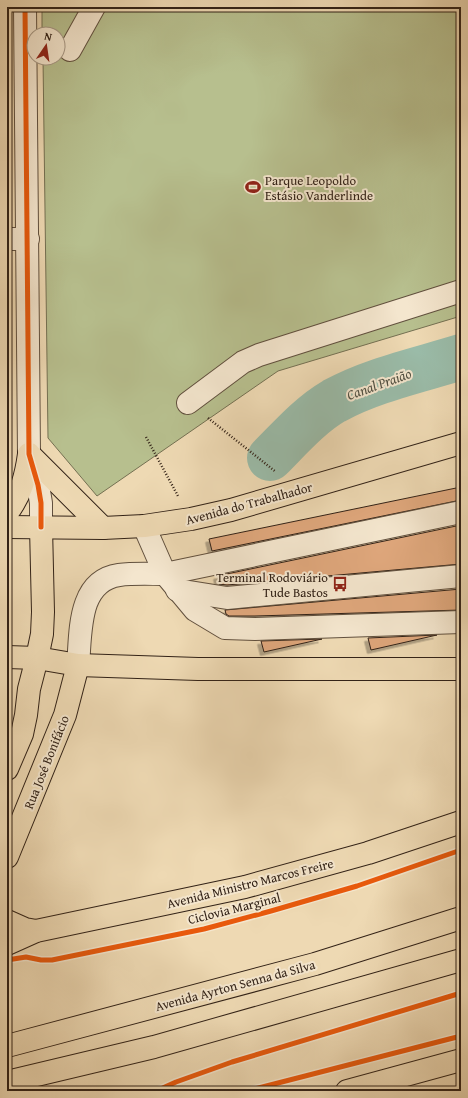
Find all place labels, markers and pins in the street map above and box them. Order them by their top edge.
place label: Parque Leopoldo Estásio Vanderlinde [265,171,373,205]
sports icon: Parque Leopoldo Estásio Vanderlinde [244,178,262,196]
place label: Terminal Rodoviário Tude Bastos [216,568,328,602]
bus stop icon: Terminal Rodoviário Tude Bastos [331,575,349,593]

